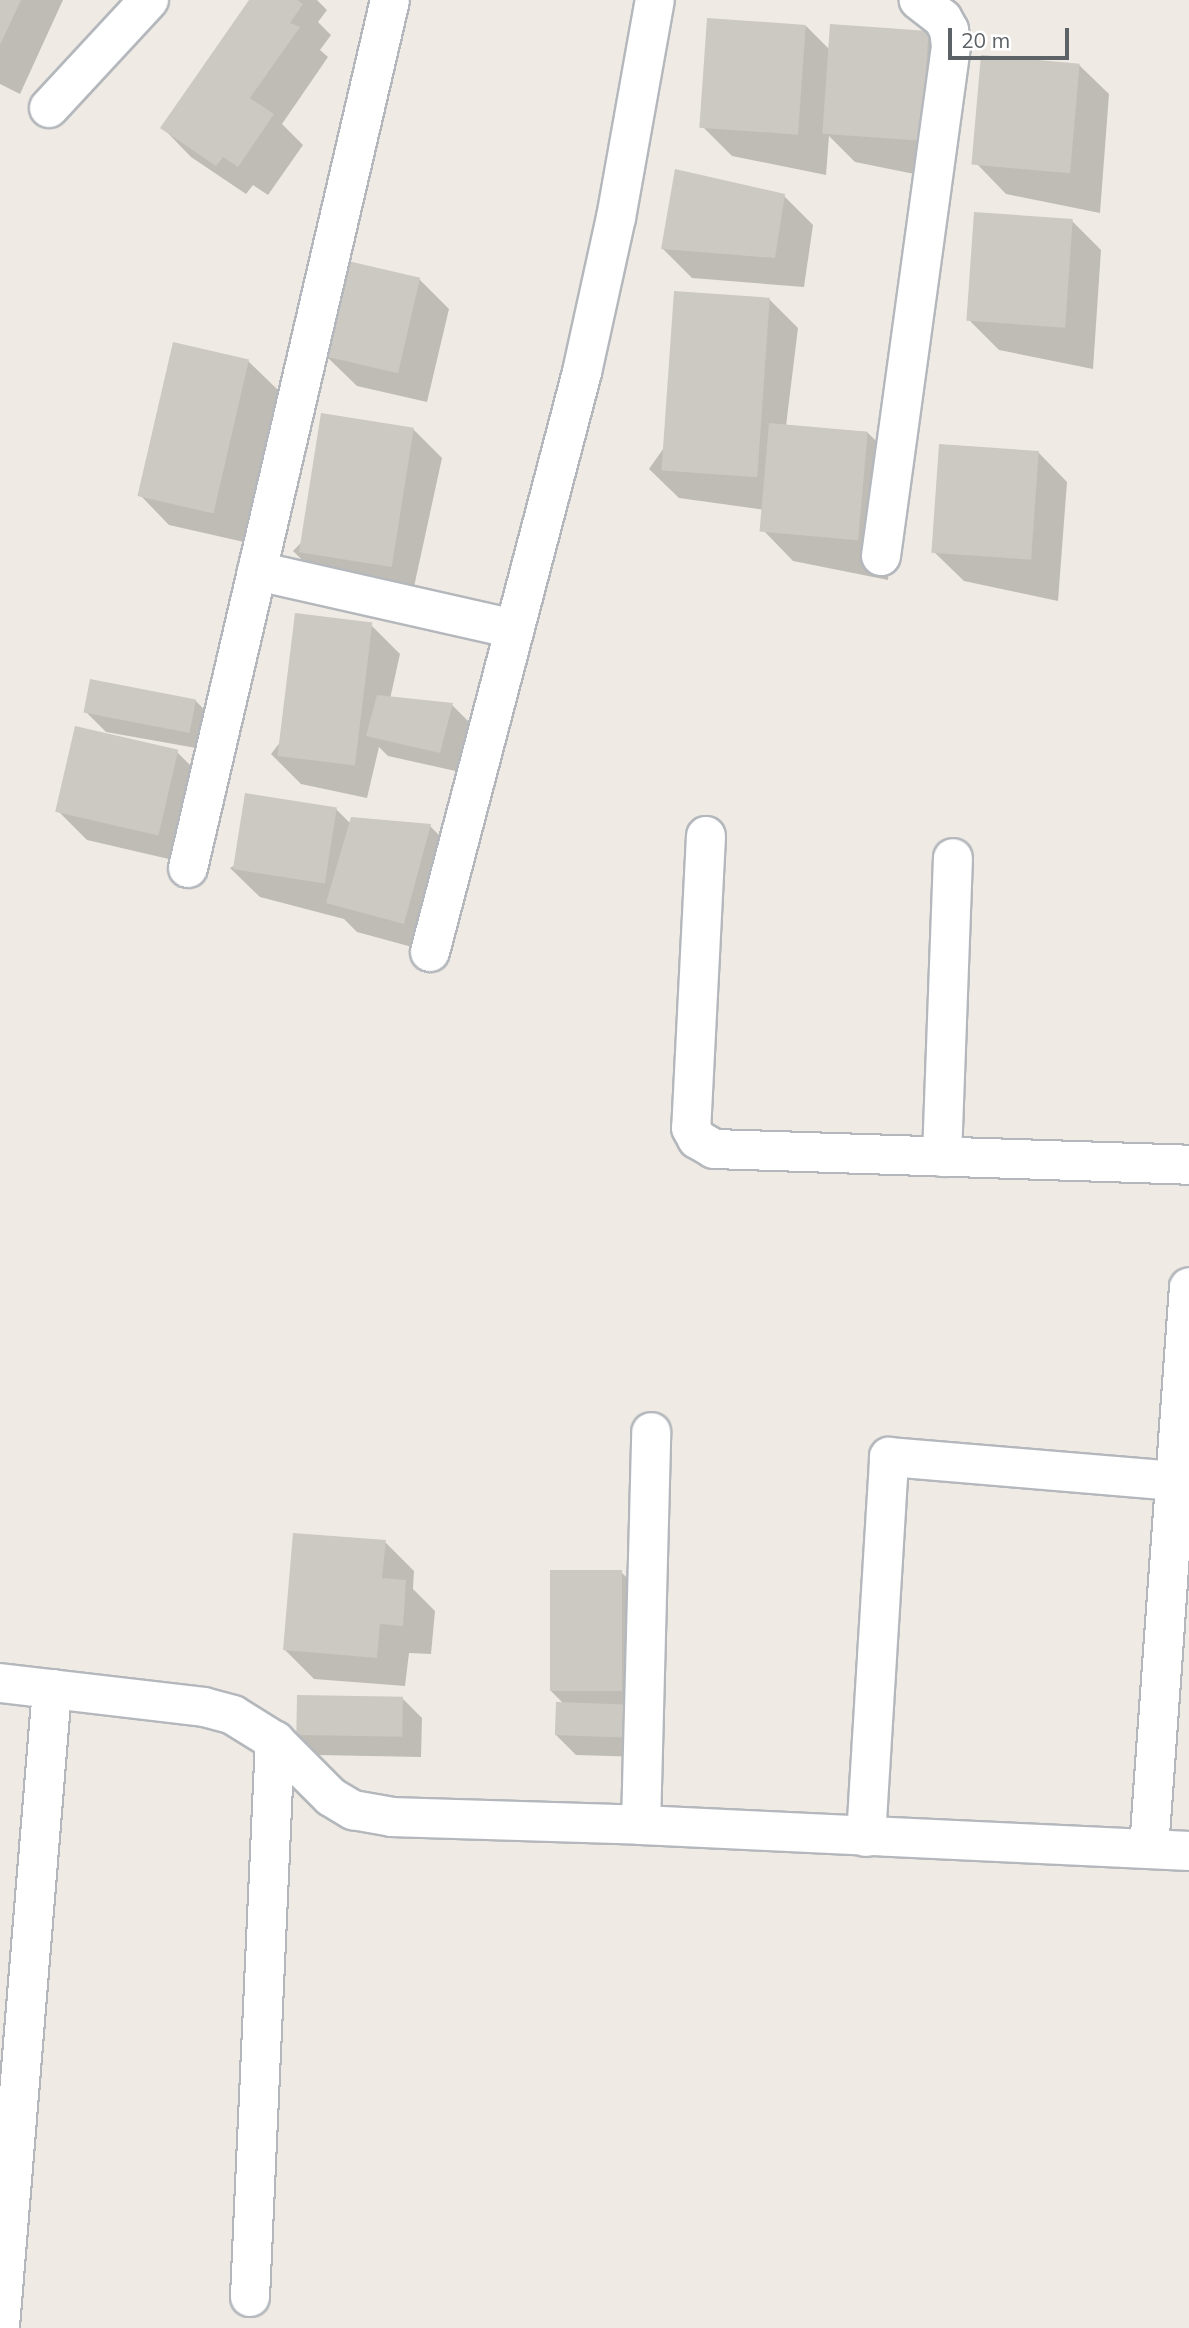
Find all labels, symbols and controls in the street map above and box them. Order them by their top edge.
scale bar [951,14,1072,58]
text: 20 m [961,27,1010,53]

